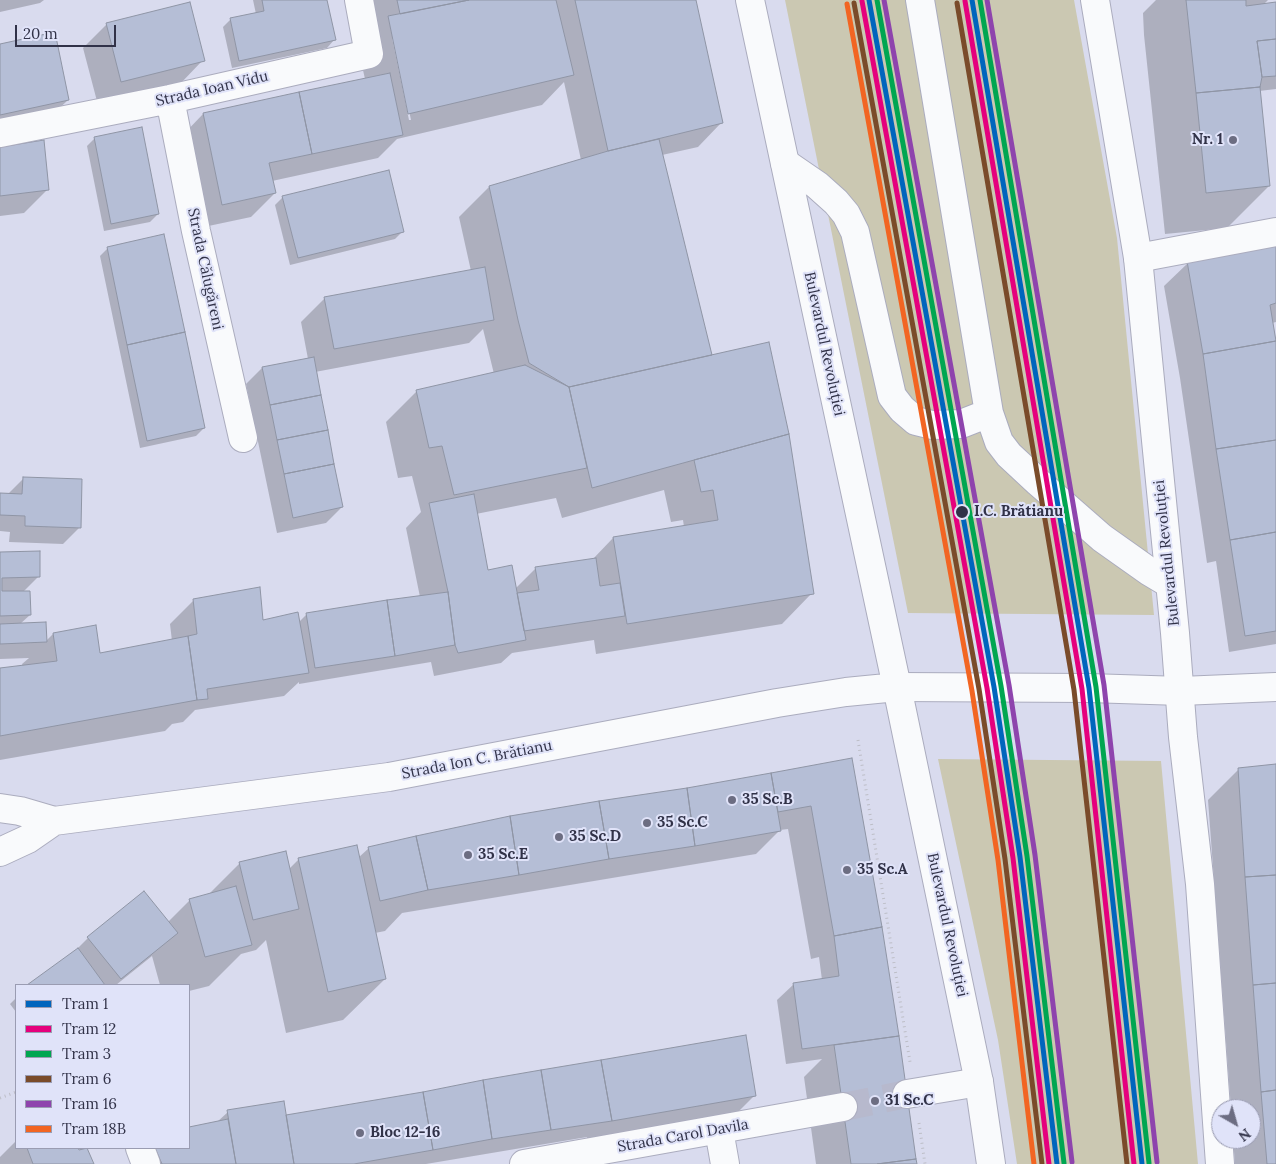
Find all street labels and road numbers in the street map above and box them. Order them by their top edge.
street label: Strada Ioan Vidu [154,67,270,111]
street label: Strada Călugăreni [183,206,227,332]
street label: Bulevardul Revoluției [800,270,848,418]
street label: Bulevardul Revoluției [1150,479,1184,627]
street label: Strada Ion C. Brătianu [400,737,554,783]
street label: Bulevardul Revoluției [923,851,971,999]
street label: Strada Carol Davila [616,1116,750,1156]

